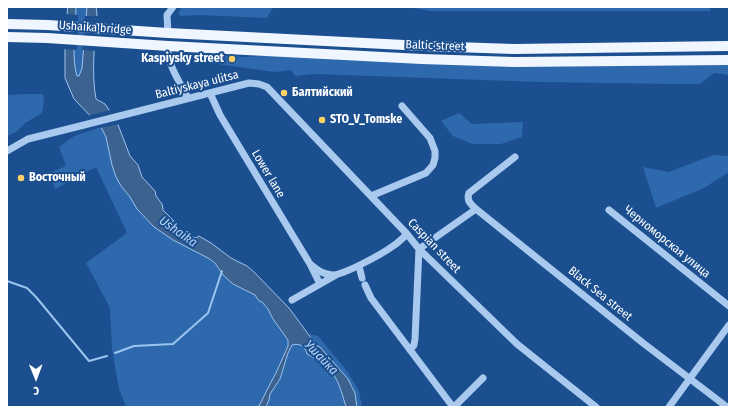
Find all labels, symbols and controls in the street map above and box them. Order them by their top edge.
street label: Ushaika bridge [58,18,132,38]
street label: Baltic street [405,38,465,54]
place label: Kaspiysky street [141,52,224,66]
marker: Kaspiysky street [227,54,237,64]
street label: Baltiyskaya ulitsa [154,68,240,102]
place label: Балтийский [292,86,353,100]
marker: Балтийский [279,88,289,98]
place label: STO_V_Tomske [330,113,402,127]
marker: STO_V_Tomske [317,115,327,125]
street label: Lower lane [248,147,288,201]
place label: Восточный [29,171,86,185]
marker: Восточный [16,173,26,183]
street label: Черноморская улица [621,203,713,281]
water label: Ushaika [156,213,200,251]
street label: Caspian street [405,216,463,276]
street label: Black Sea street [565,264,635,324]
water label: Ушайка [301,337,341,379]
north arrow [16,358,56,398]
text: С [33,384,39,397]

